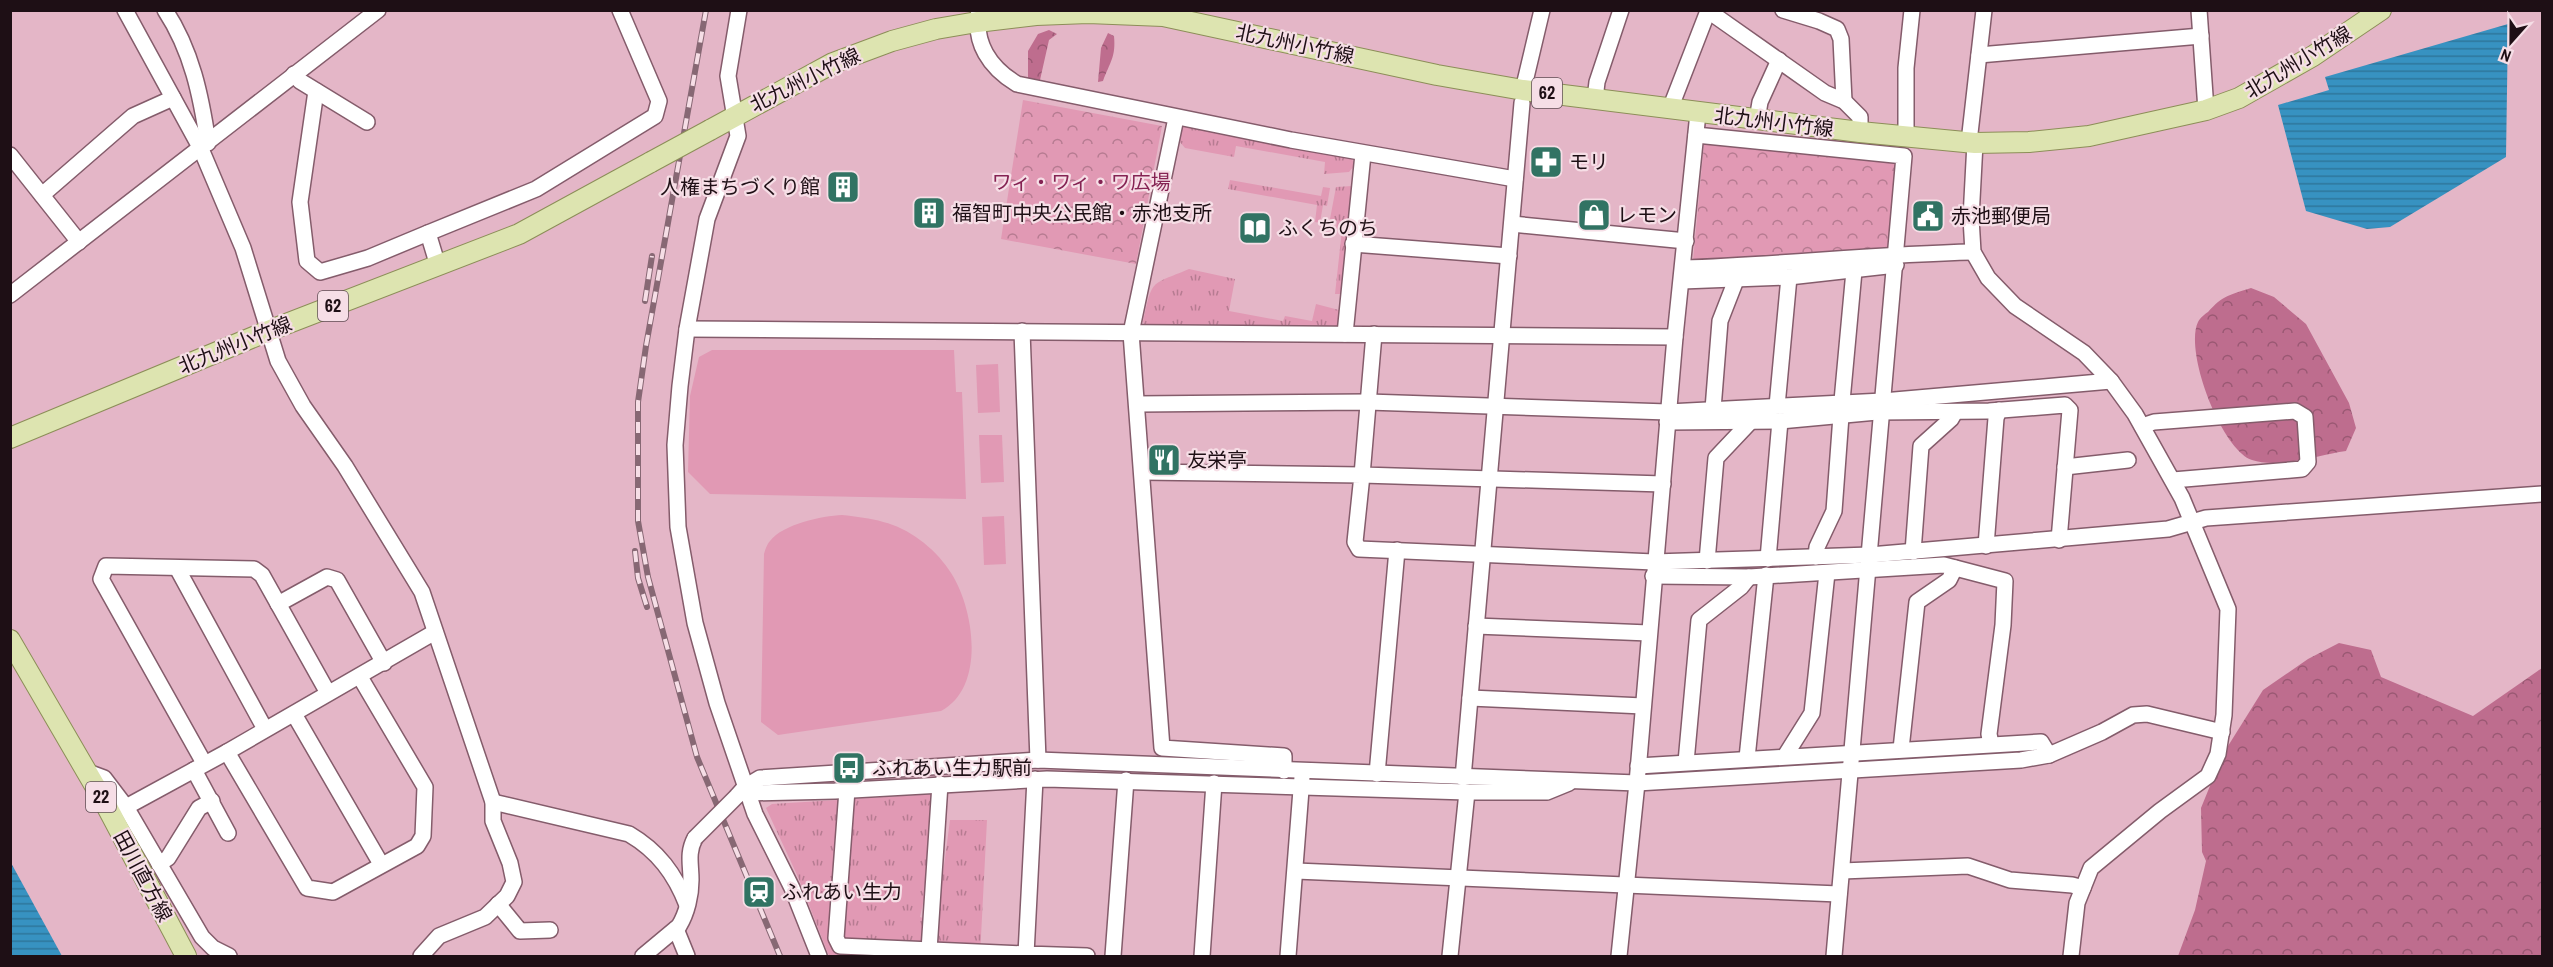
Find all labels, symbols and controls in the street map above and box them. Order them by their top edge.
north arrow [2481,12,2541,72]
street label: 北九州小竹線 [1234,18,1357,69]
street label: 北九州小竹線 [2239,19,2356,104]
street label: 北九州小竹線 [745,41,865,118]
text: N [2497,44,2514,68]
road number: 62 [1532,78,1562,108]
street label: 北九州小竹線 [1713,101,1835,142]
pharmacy icon: モリ [1528,144,1564,180]
place label: モリ [1569,148,1609,175]
park label: ワィ・ワィ・ワ広場 [992,168,1170,195]
building icon: 人権まちづくり館 [825,169,861,205]
place label: 人権まちづくり館 [660,173,820,200]
building icon: 福智町中央公民館・赤池支所 [911,195,947,231]
shop icon: レモン [1576,197,1612,233]
public building icon: 赤池郵便局 [1910,198,1946,234]
place label: 福智町中央公民館・赤池支所 [952,199,1212,226]
place label: レモン [1617,201,1677,228]
place label: 赤池郵便局 [1951,202,2051,229]
library icon: ふくちのち [1237,210,1273,246]
place label: ふくちのち [1278,214,1378,241]
road number: 62 [318,291,348,321]
street label: 北九州小竹線 [174,310,296,380]
restaurant icon: 友栄亭 [1146,442,1182,478]
place label: 友栄亭 [1187,446,1247,473]
bus stop icon: ふれあい生力駅前 [831,750,867,786]
place label: ふれあい生力駅前 [872,754,1032,781]
road number: 22 [86,782,116,812]
street label: 田川直方線 [108,825,179,926]
station icon: ふれあい生力 [741,874,777,910]
place label: ふれあい生力 [782,878,902,905]

